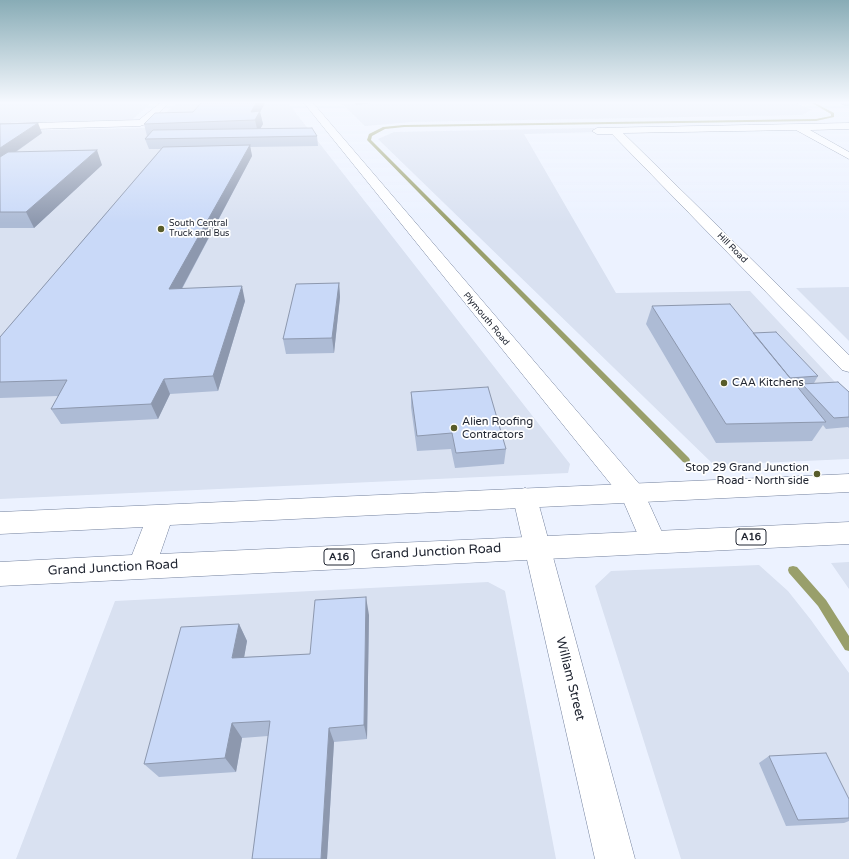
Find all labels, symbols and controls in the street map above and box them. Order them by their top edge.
place label: South Central Truck and Bus [169,219,229,240]
marker: South Central Truck and Bus [156,224,166,234]
street label: Hill Road [715,231,749,265]
street label: Plymouth Road [461,290,511,348]
place label: CAA Kitchens [732,376,804,390]
marker: CAA Kitchens [719,378,729,388]
place label: Alien Roofing Contractors [462,415,533,441]
marker: Alien Roofing Contractors [449,423,459,433]
place label: Stop 29 Grand Junction Road - North side [685,461,809,487]
marker: Stop 29 Grand Junction Road - North side [812,469,822,479]
road number: A16 [736,529,766,545]
street label: Grand Junction Road [370,541,502,563]
road number: A16 [324,549,354,565]
street label: Grand Junction Road [47,557,179,579]
street label: William Street [552,636,588,722]

